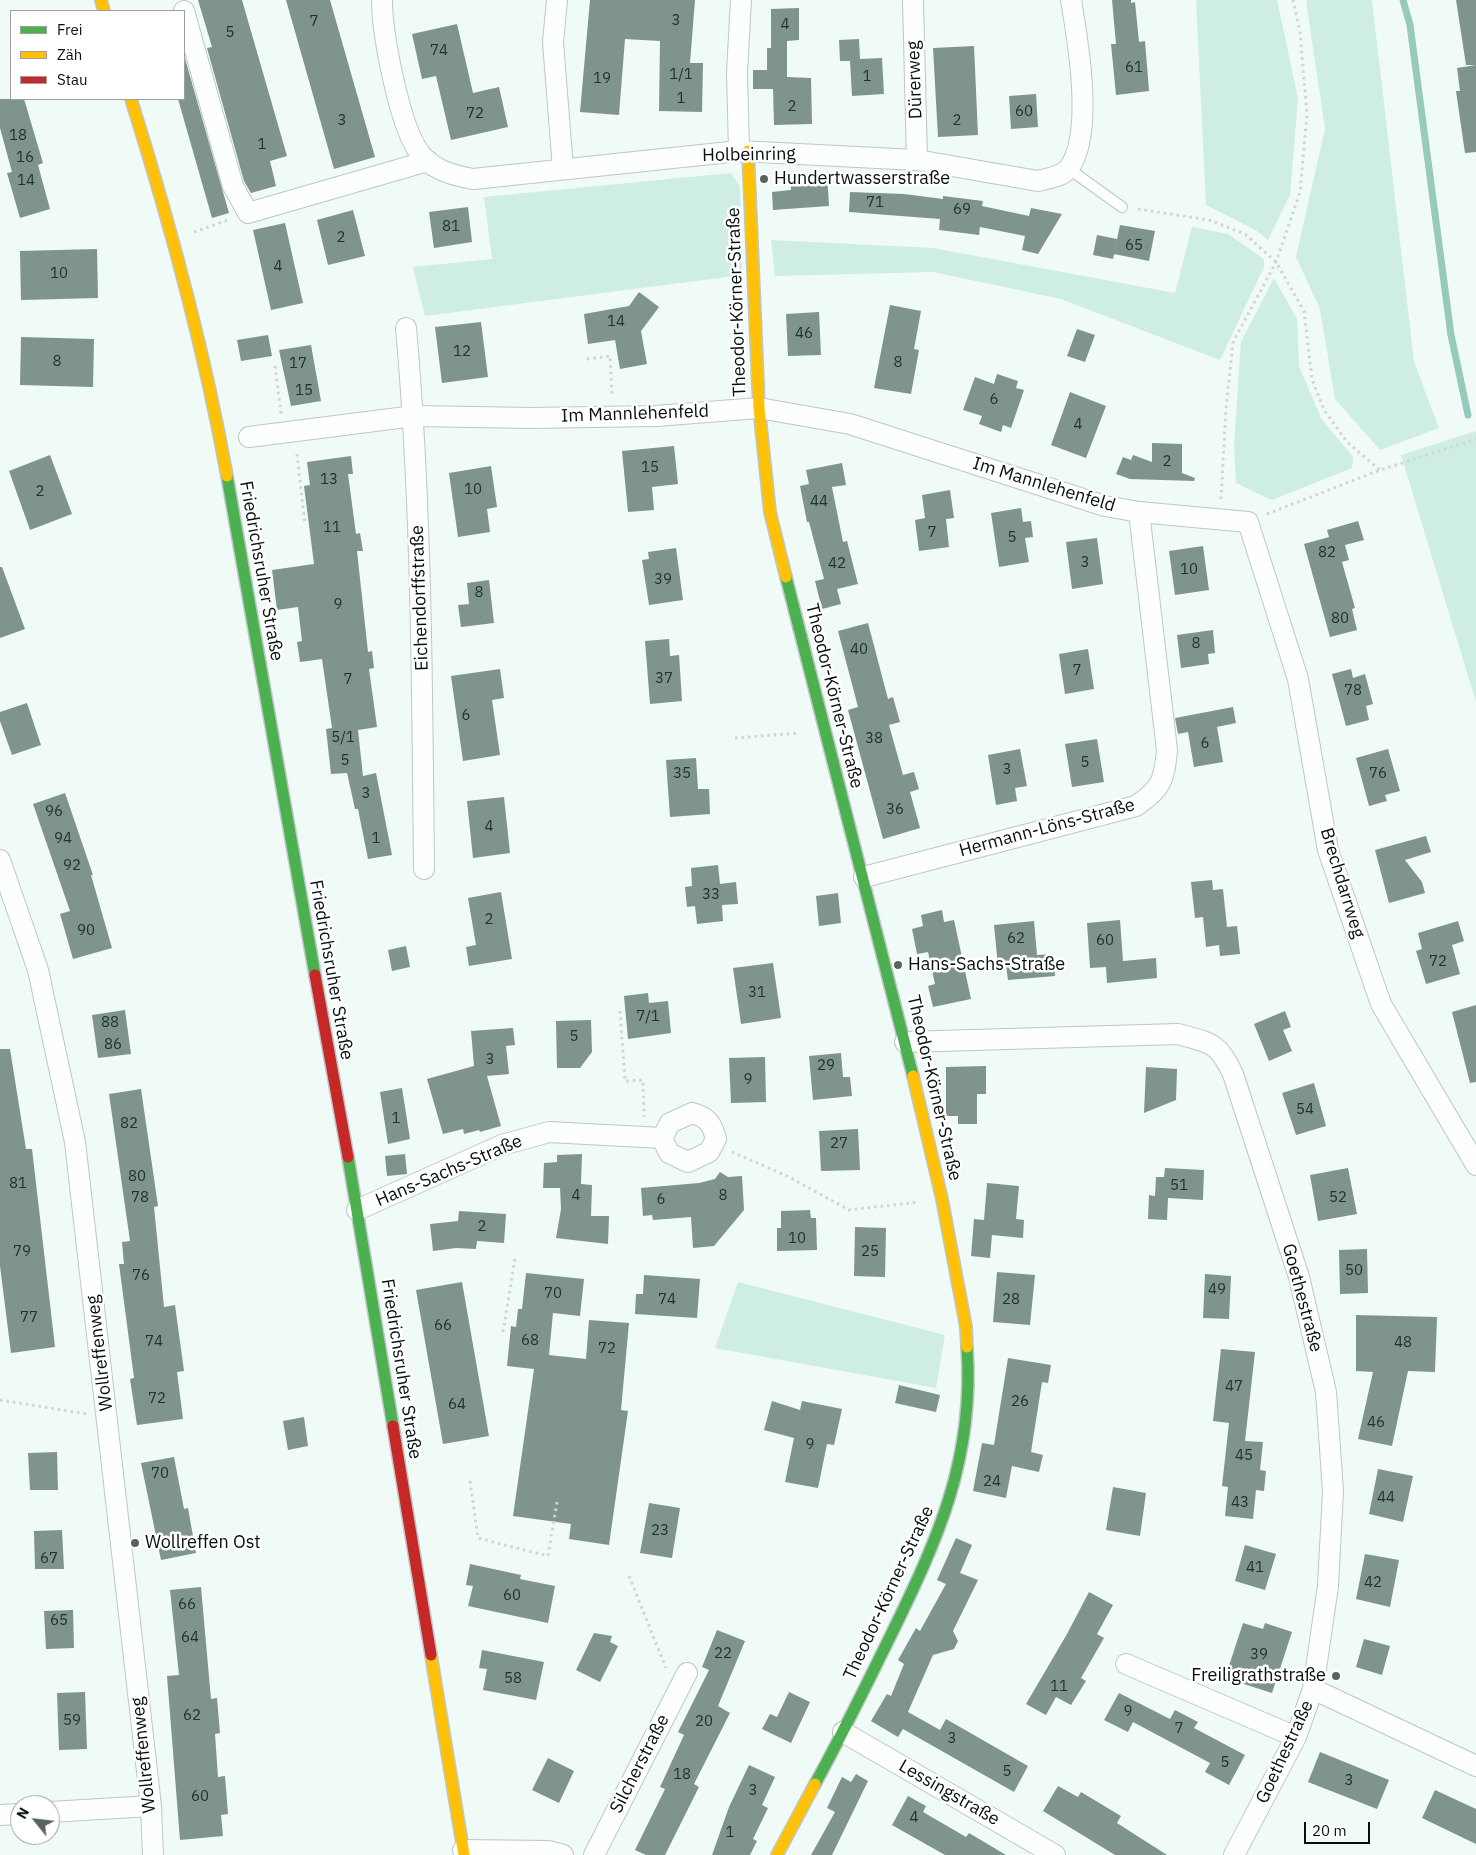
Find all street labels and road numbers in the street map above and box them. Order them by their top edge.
street label: Dürerweg [903,40,927,120]
street label: Holbeinring [702,143,796,167]
street label: Theodor-Körner-Straße [723,207,751,397]
street label: Im Mannlehenfeld [561,401,709,427]
street label: Im Mannlehenfeld [970,453,1118,517]
street label: Friedrichsruher Straße [235,479,287,663]
street label: Eichendorffstraße [407,525,433,671]
street label: Theodor-Körner-Straße [801,601,867,791]
street label: Hermann-Löns-Straße [957,794,1137,862]
street label: Brechdarrweg [1315,825,1369,941]
street label: Friedrichsruher Straße [305,878,357,1062]
street label: Theodor-Körner-Straße [902,993,966,1183]
street label: Hans-Sachs-Straße [372,1130,526,1212]
street label: Goethestraße [1277,1241,1327,1355]
street label: Friedrichsruher Straße [376,1277,426,1461]
street label: Wollreffenweg [82,1294,118,1412]
street label: Theodor-Körner-Straße [839,1503,939,1683]
street label: Wollreffenweg [127,1696,161,1814]
street label: Goethestraße [1252,1697,1318,1807]
street label: Silcherstraße [606,1711,674,1817]
street label: Lessingstraße [895,1755,1003,1831]

